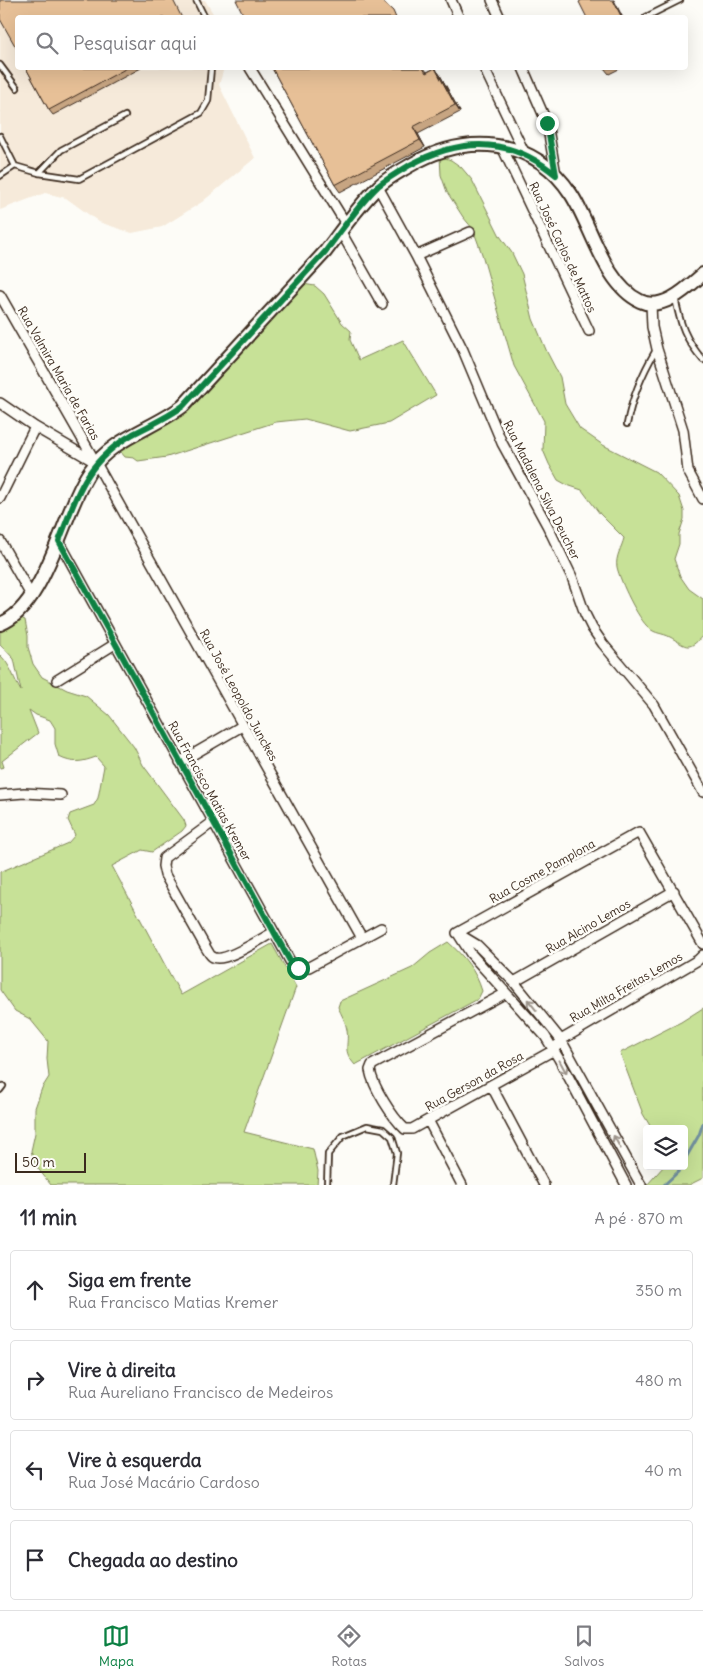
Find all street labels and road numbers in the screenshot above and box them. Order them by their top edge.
street label: Rua José Carlos de Mattos [526,179,600,315]
street label: Rua Valmira Maria de Farias [15,304,103,442]
street label: Rua Madalena Silva Deucher [500,418,584,562]
street label: Rua José Leopoldo Junckes [197,627,281,763]
street label: Rua Francisco Matias Kremer [165,718,255,864]
street label: Rua Cosme Pamplona [487,836,598,906]
street label: Rua Alcino Lemos [543,896,633,956]
street label: Rua Milta Freitas Lemos [567,949,685,1025]
street label: Rua Gerson da Rosa [422,1048,526,1114]

